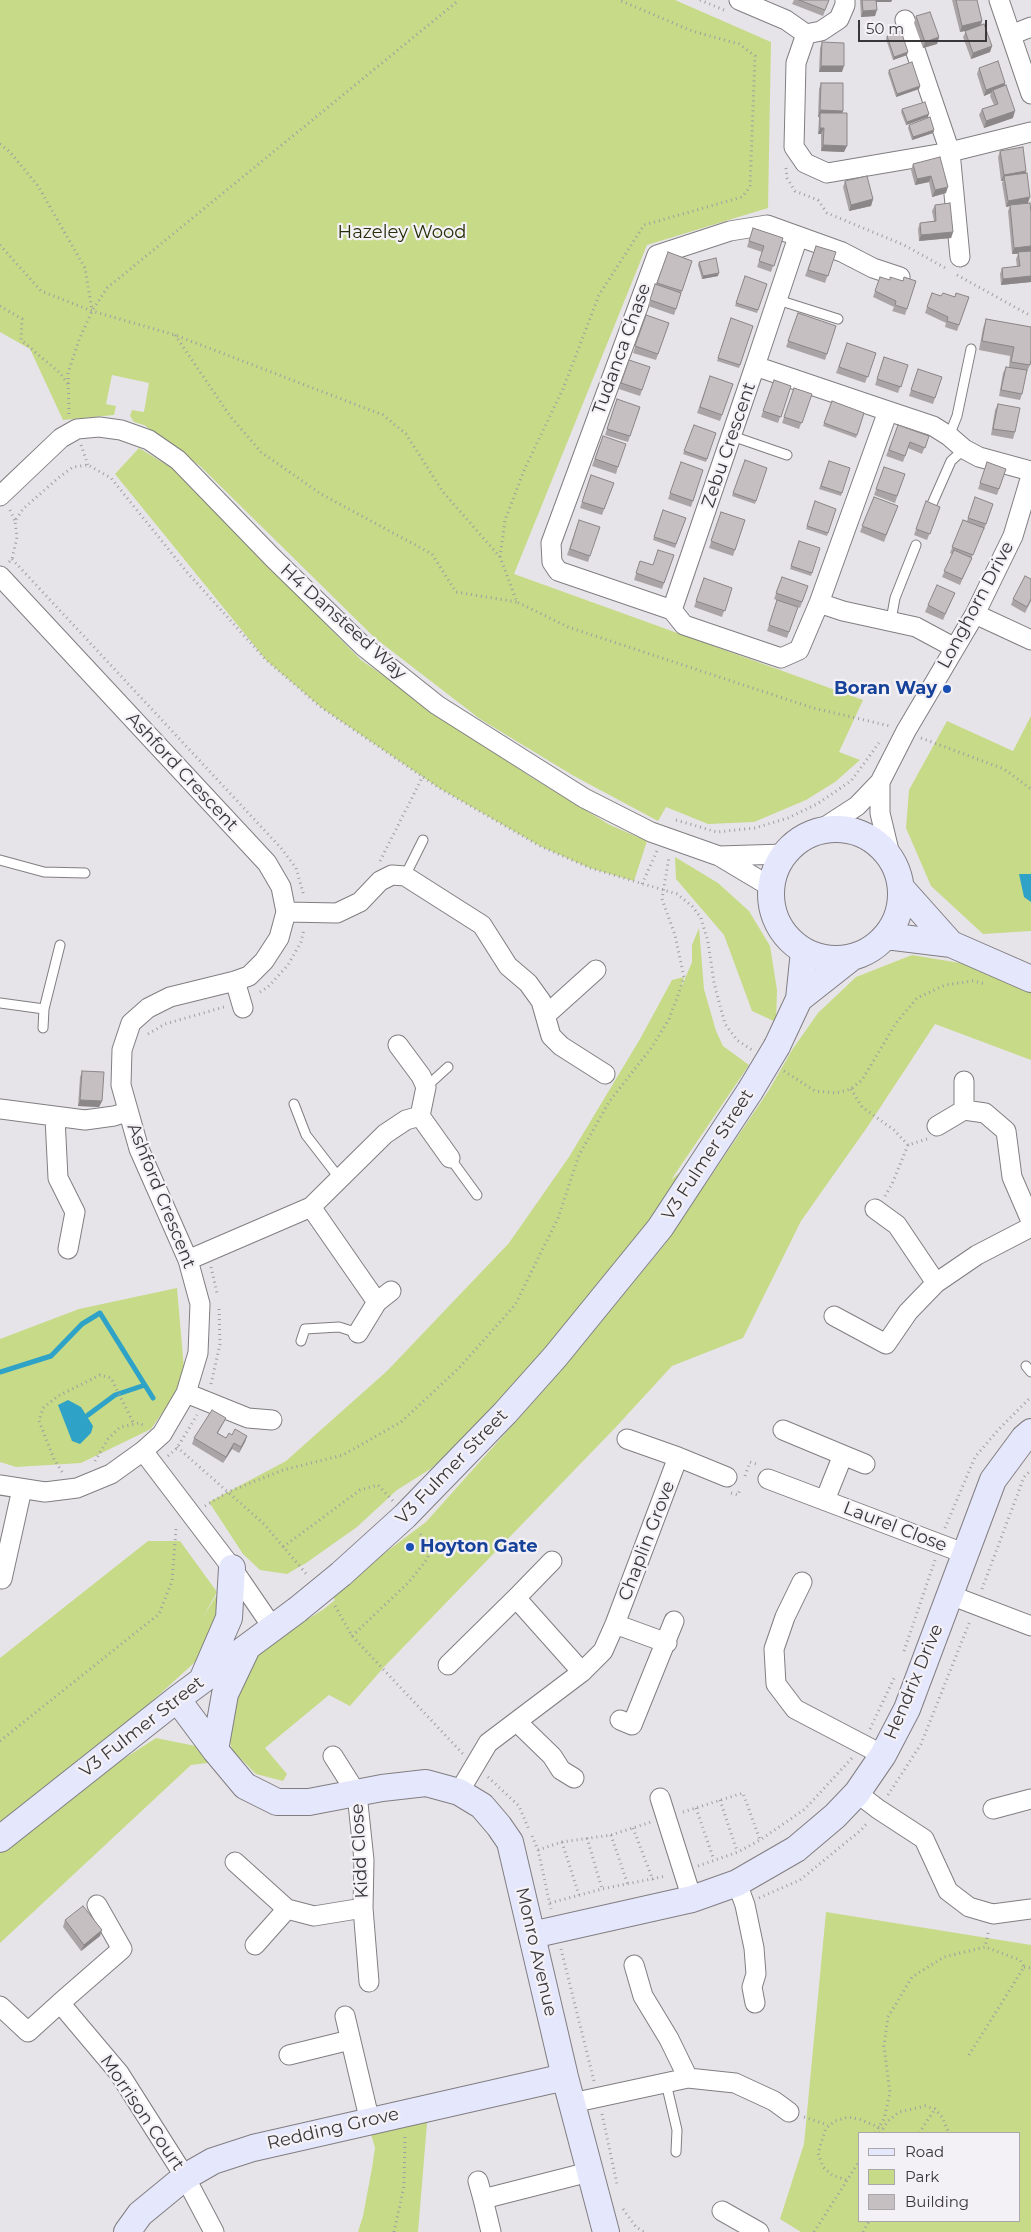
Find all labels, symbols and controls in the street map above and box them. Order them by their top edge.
scale bar [861,10,990,42]
text: 50 m [866,19,904,38]
park label: Hazeley Wood [337,222,467,244]
street label: Tudanca Chase [588,281,656,417]
street label: Zebu Crescent [697,380,761,510]
street label: Longhorn Drive [933,538,1019,672]
street label: H4 Dansteed Way [275,560,411,684]
place label: Boran Way [834,678,937,700]
marker: Boran Way [941,683,953,695]
street label: Ashford Crescent [121,708,243,836]
street label: V3 Fulmer Street [658,1085,758,1225]
street label: Ashford Crescent [122,1120,200,1272]
street label: V3 Fulmer Street [392,1405,512,1529]
street label: Chaplin Grove [614,1478,680,1604]
street label: Laurel Close [840,1497,950,1557]
place label: Hoyton Gate [420,1536,538,1558]
marker: Hoyton Gate [404,1541,416,1553]
street label: Hendrix Drive [880,1621,948,1743]
street label: V3 Fulmer Street [76,1672,208,1782]
street label: Kidd Close [347,1803,373,1899]
street label: Monro Avenue [511,1885,561,2019]
street label: Morrison Court [95,2051,189,2175]
street label: Redding Grove [265,2103,401,2155]
legend [858,2132,1021,2222]
text: Road [905,2142,944,2161]
text: Park [905,2167,939,2186]
text: Building [905,2192,969,2211]

